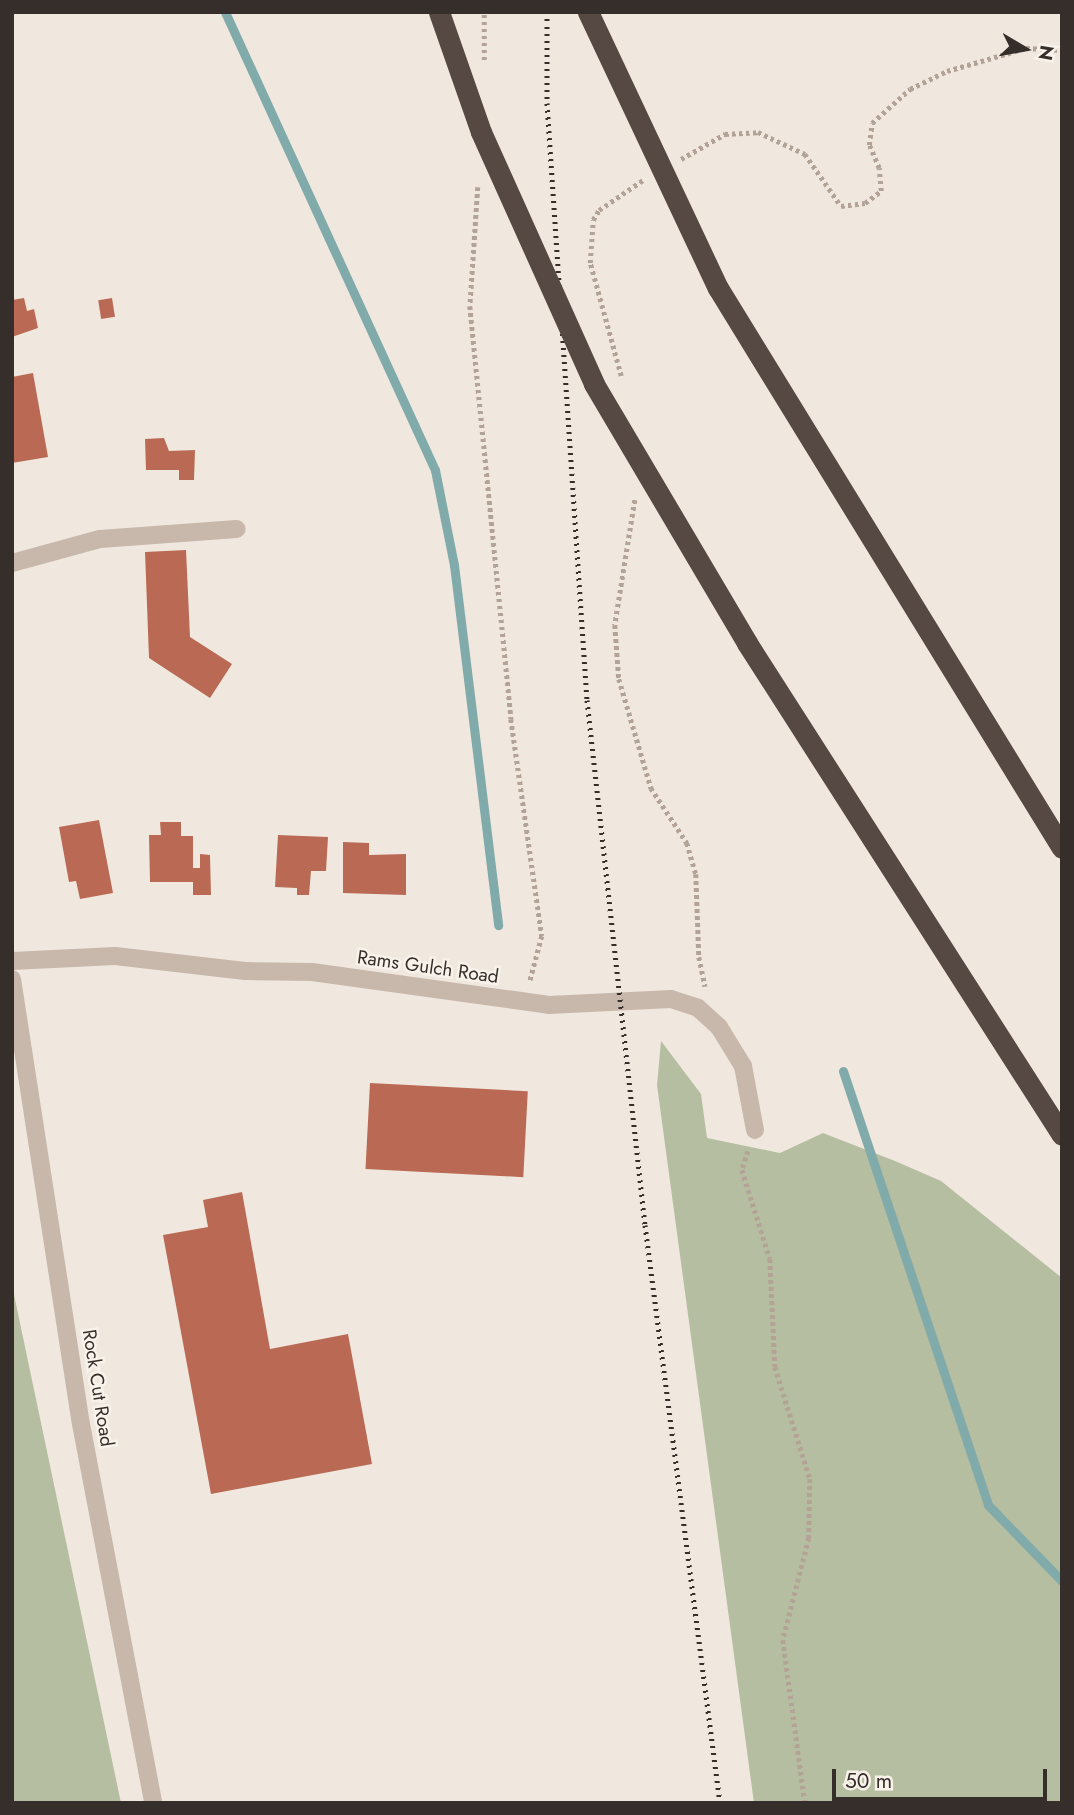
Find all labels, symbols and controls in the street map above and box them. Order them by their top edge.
north arrow [990,14,1060,84]
text: N [1032,43,1061,63]
street label: Rams Gulch Road [356,946,500,988]
street label: Rock Cut Road [77,1328,119,1448]
scale bar [836,1756,1051,1800]
text: 50 m [845,1766,892,1796]

